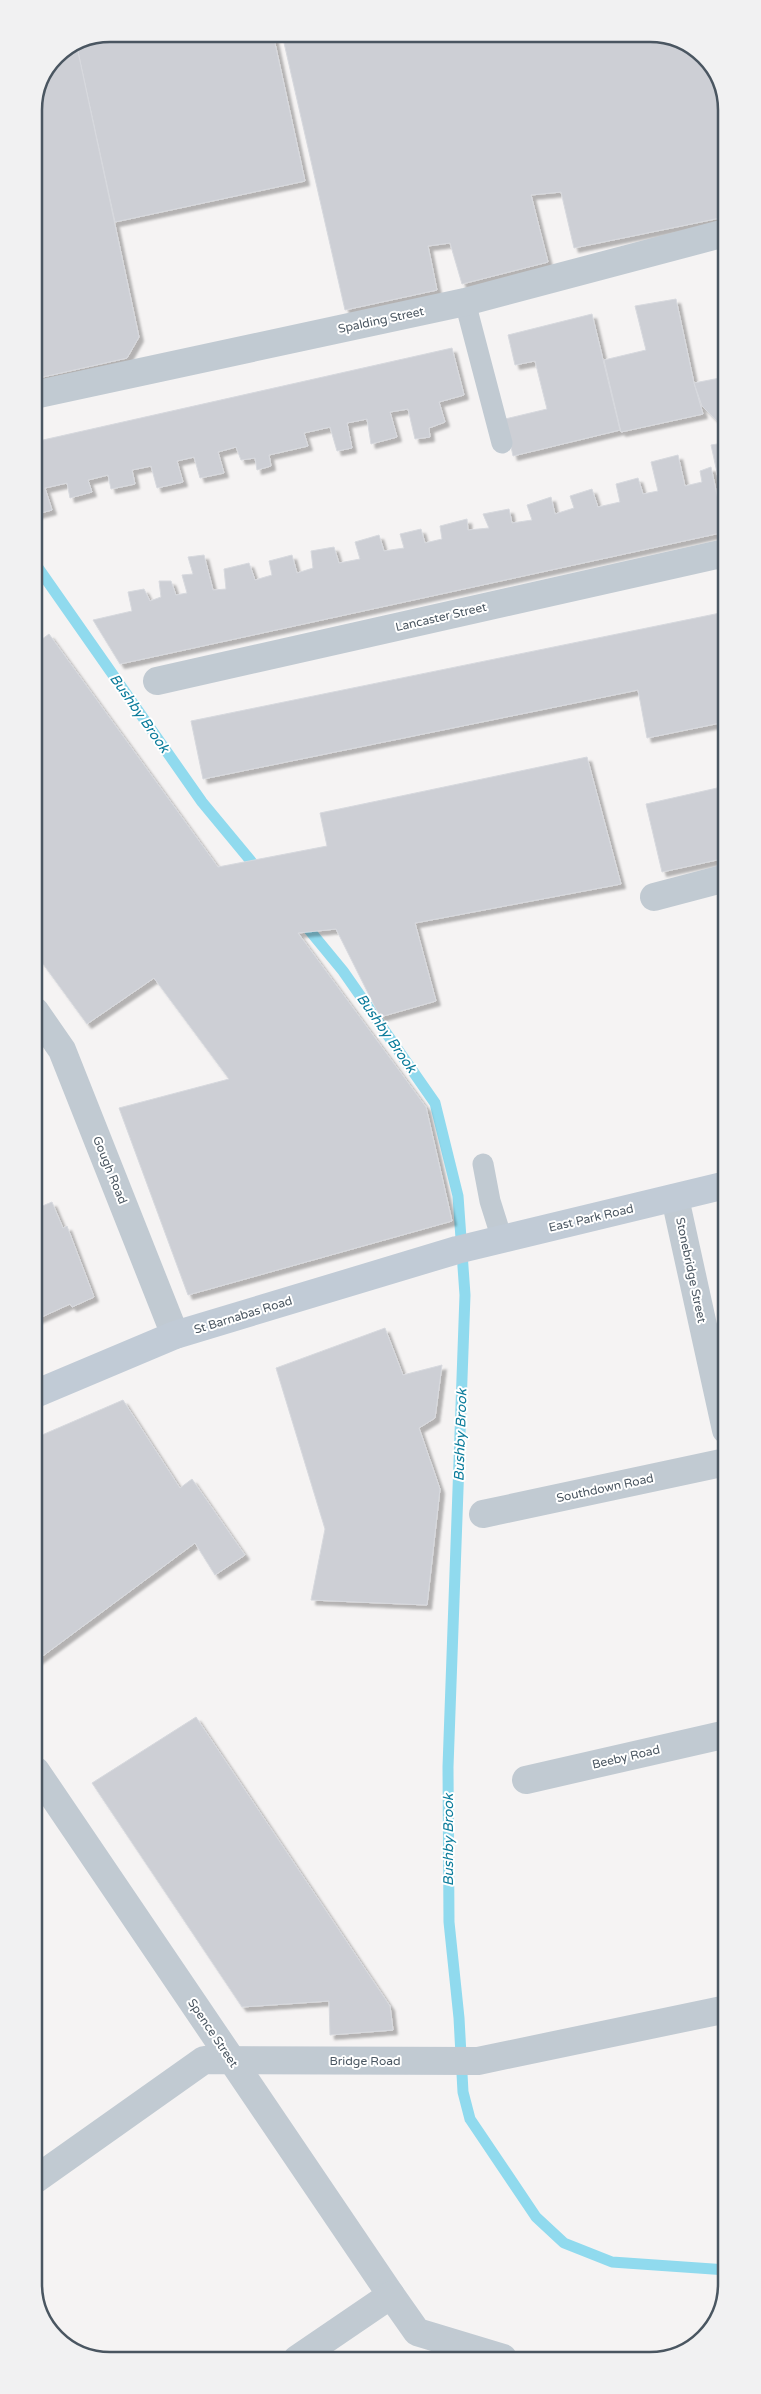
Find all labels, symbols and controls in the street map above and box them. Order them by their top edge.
street label: Spalding Street [337,304,426,336]
street label: Lancaster Street [394,600,488,634]
water label: Bushby Brook [106,670,174,757]
water label: Bushby Brook [353,990,421,1077]
street label: Gough Road [90,1134,130,1206]
street label: East Park Road [547,1201,635,1235]
street label: Stonebridge Street [673,1216,709,1324]
street label: St Barnabas Road [192,1293,294,1337]
water label: Bushby Brook [450,1387,471,1482]
street label: Southdown Road [555,1471,655,1505]
street label: Beeby Road [591,1742,661,1772]
water label: Bushby Brook [440,1792,457,1886]
street label: Spence Street [185,1996,241,2070]
street label: Bridge Road [329,2054,401,2068]

